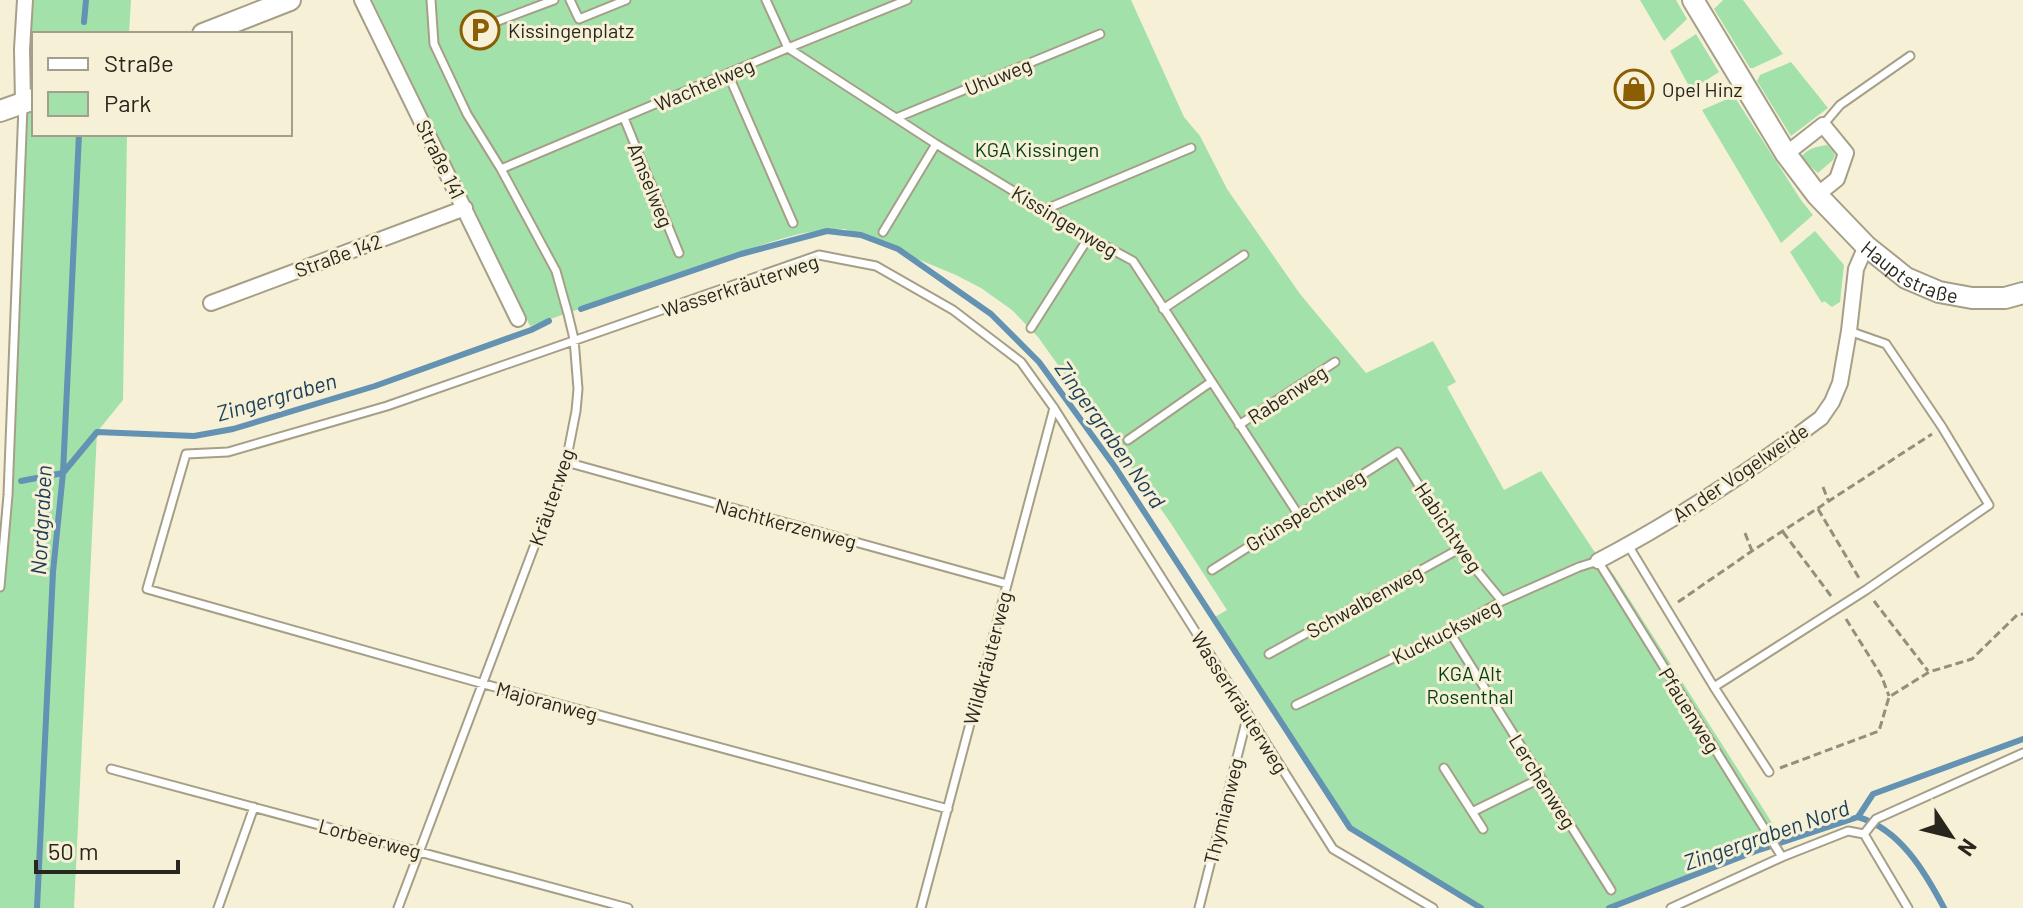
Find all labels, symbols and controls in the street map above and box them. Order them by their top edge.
parking icon: Kissingenplatz [459,9,501,51]
place label: Kissingenplatz [508,18,634,42]
legend [32,32,292,136]
text: Straße [104,48,174,77]
street label: Wachtelweg [651,52,757,116]
street label: Uhuweg [961,52,1035,100]
shop icon: Opel Hinz [1613,68,1655,110]
place label: Opel Hinz [1662,77,1743,101]
text: Park [104,88,151,117]
street label: Straße 141 [411,115,471,203]
park label: KGA Kissingen [975,137,1099,161]
street label: Amselweg [623,139,679,231]
street label: Kissingenweg [1008,180,1122,262]
street label: Straße 142 [291,228,385,282]
street label: Hauptstraße [1857,235,1960,307]
street label: Wasserkräuterweg [659,248,821,322]
water label: Zingergraben Nord [1051,355,1172,513]
street label: Rabenweg [1243,359,1331,429]
water label: Zingergraben [213,366,339,426]
street label: An der Vogelweide [1667,418,1813,526]
street label: Kräuterweg [523,445,579,549]
water label: Nordgraben [24,464,56,576]
street label: Grünspechtweg [1241,464,1369,556]
street label: Habichtweg [1410,477,1488,577]
street label: Nachtkerzenweg [713,493,859,553]
street label: Schwalbenweg [1302,559,1426,643]
street label: Wildkräuterweg [958,589,1016,727]
street label: Kuckucksweg [1388,593,1504,669]
street label: Wasserkräuterweg [1187,627,1293,777]
park label: KGA Alt Rosenthal [1426,661,1514,708]
street label: Pfauenweg [1654,663,1726,757]
street label: Majoranweg [494,676,600,726]
street label: Lerchenweg [1504,729,1582,833]
street label: Thymianweg [1198,755,1248,867]
water label: Zingergraben Nord [1680,793,1853,875]
north arrow [1911,796,1991,876]
street label: Lorbeerweg [316,813,424,863]
scale bar [36,824,178,874]
text: N [1953,835,1983,861]
text: 50 m [48,836,99,865]

